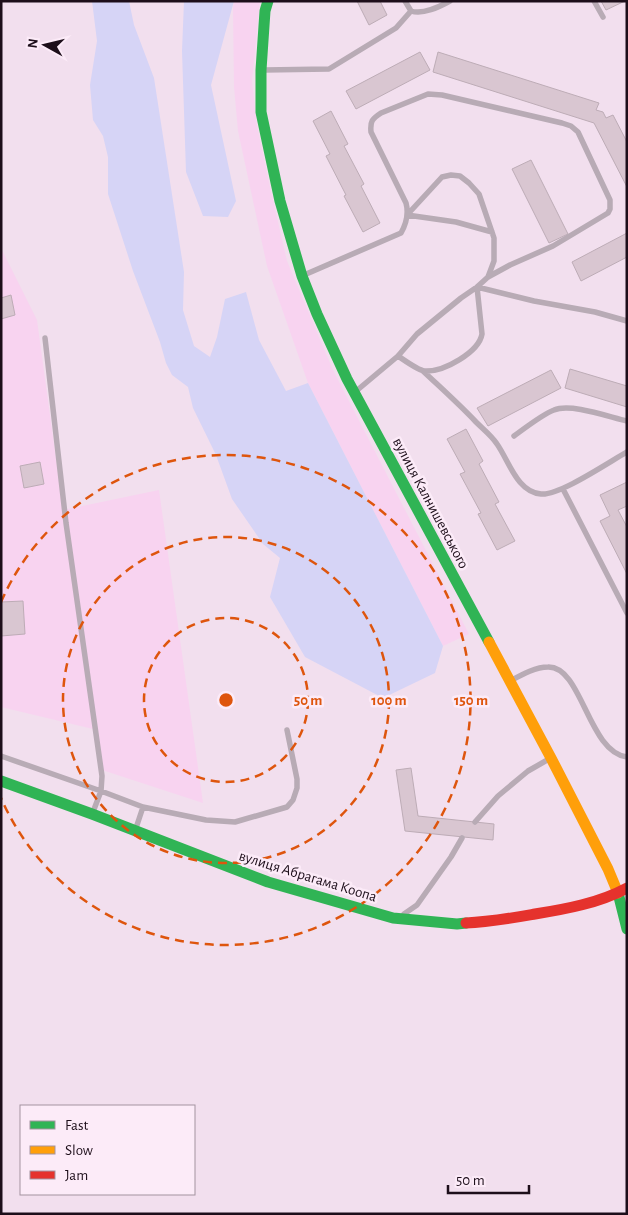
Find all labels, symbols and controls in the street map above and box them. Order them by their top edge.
north arrow [20,20,70,70]
text: N [26,38,41,49]
street label: вулиця Калнишевського [390,435,471,571]
centre of rings [217,691,235,709]
text: 50 m [294,693,322,708]
text: 100 m [371,693,407,708]
text: 150 m [454,693,488,708]
street label: вулиця Абрагама Коопа [237,848,379,905]
legend [20,1105,195,1195]
text: Fast [65,1118,89,1133]
text: Slow [65,1143,93,1158]
scale bar [448,1162,529,1194]
text: Jam [65,1168,88,1183]
text: 50 m [456,1173,485,1188]

